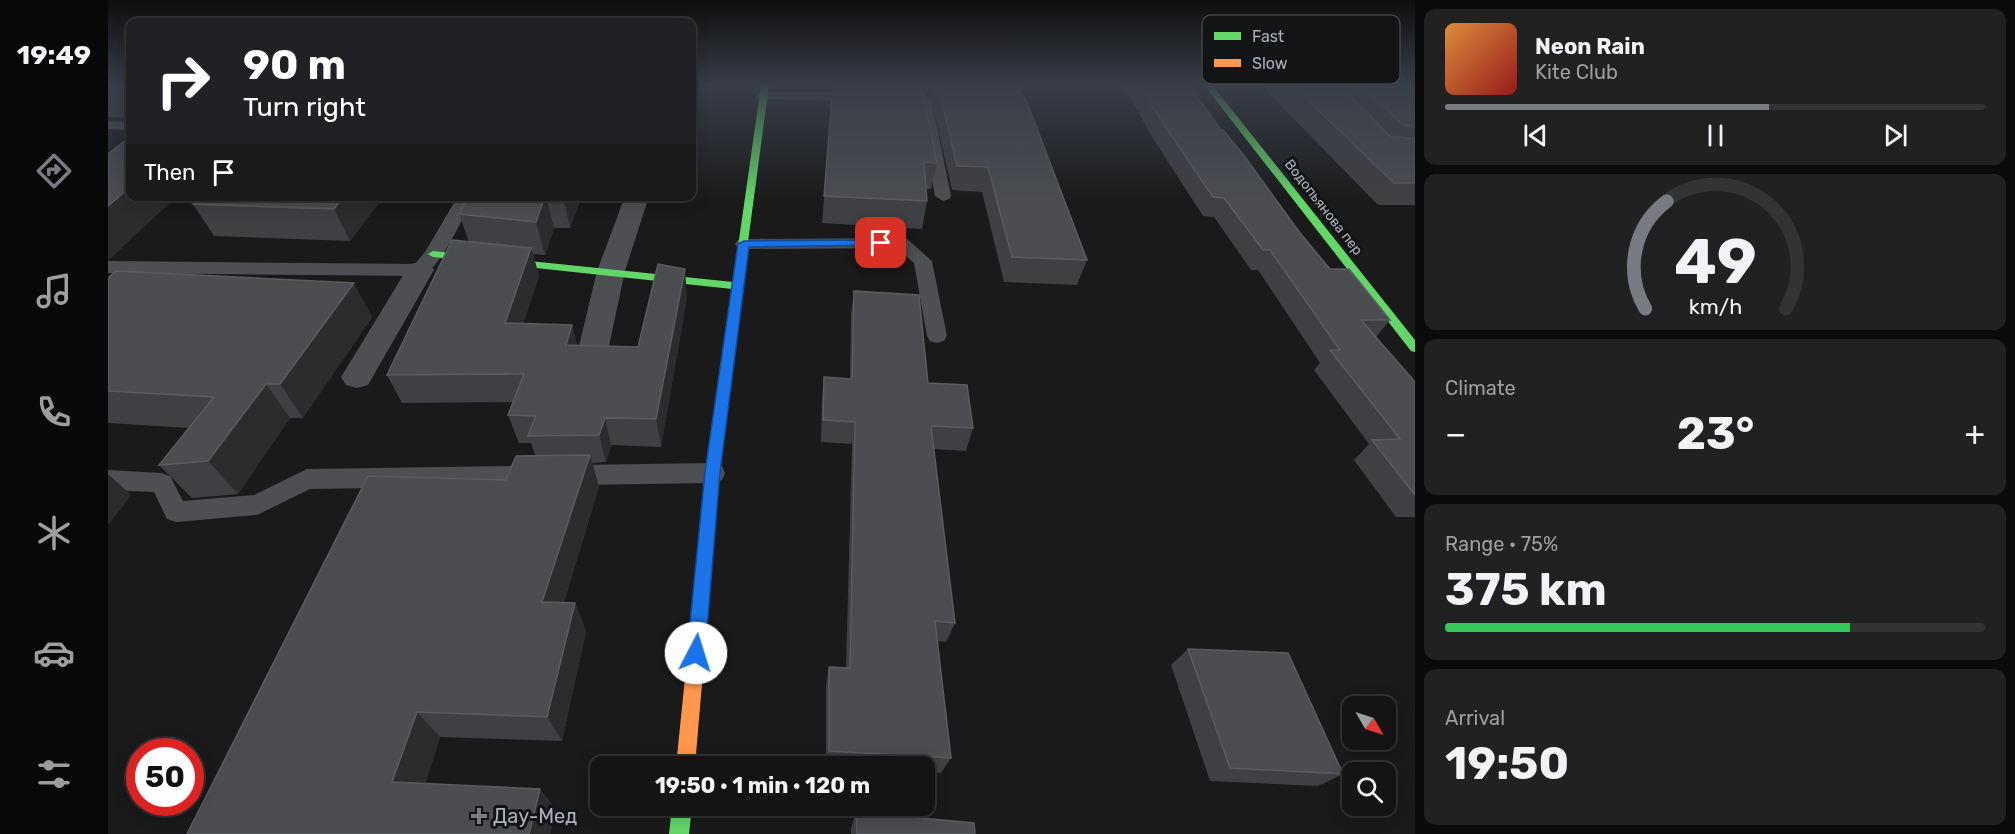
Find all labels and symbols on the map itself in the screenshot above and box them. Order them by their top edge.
legend [1202,15,1400,84]
text: Fast [1252,27,1284,46]
text: Slow [1252,54,1288,73]
street label: Водопьянова пер [1281,156,1366,259]
pin [855,217,906,268]
position arrow [664,621,728,685]
north arrow [1342,696,1396,750]
speed limit sign: 50 [126,738,204,816]
place label: Дау-Мед [493,804,577,828]
marker: Дау-Мед [470,807,488,825]

